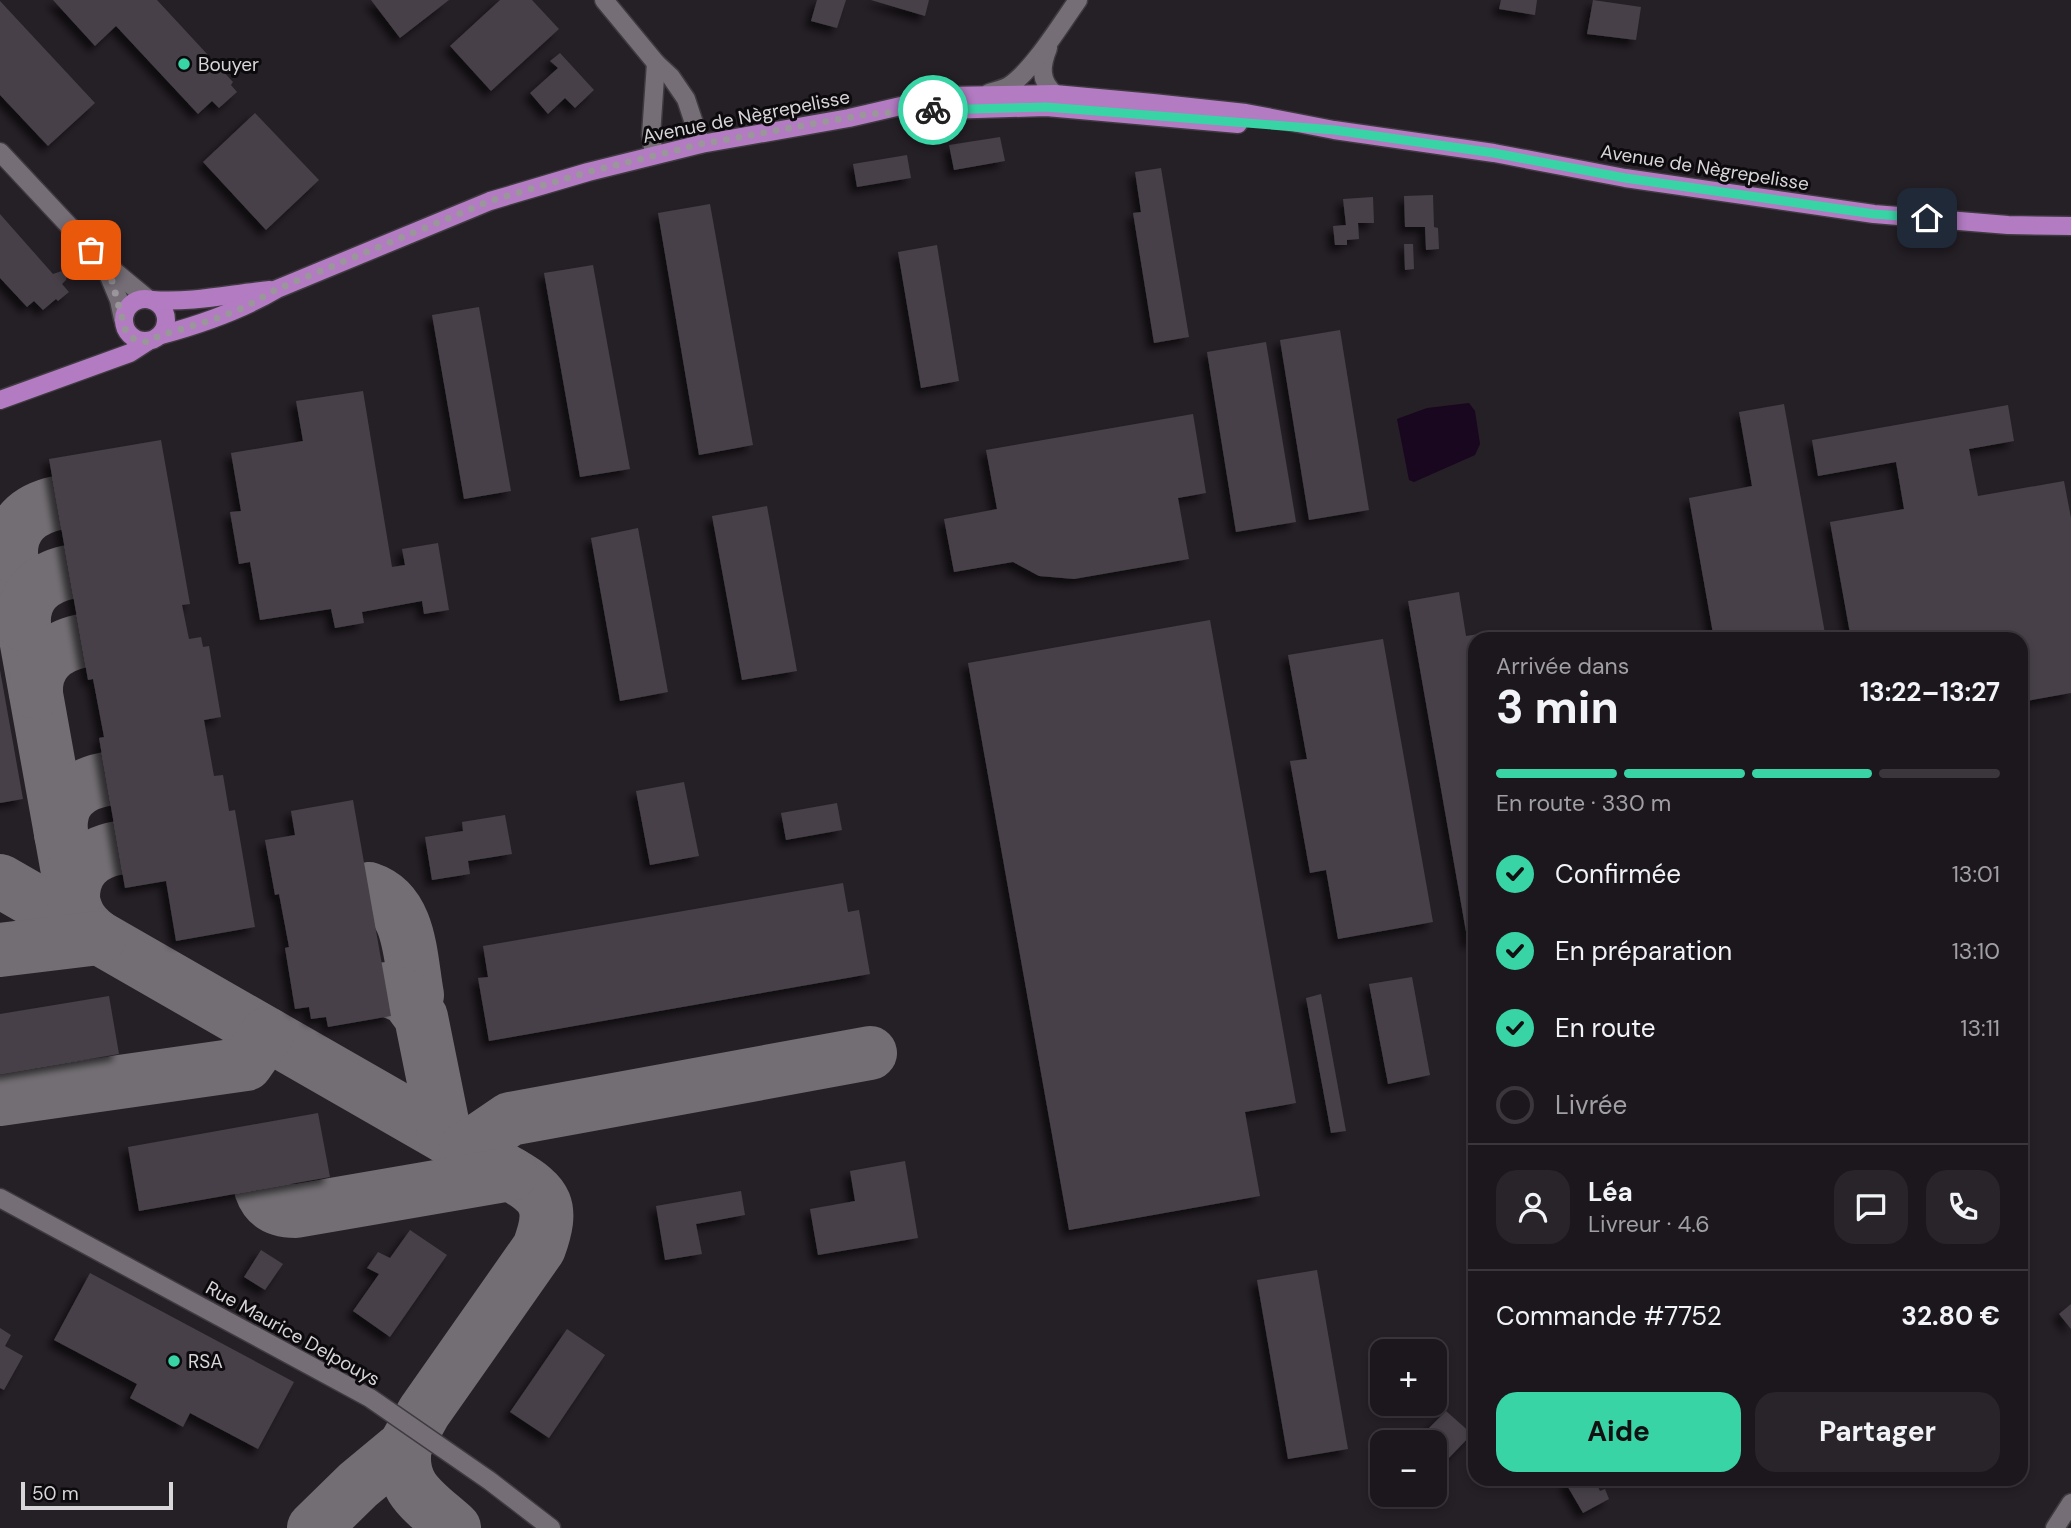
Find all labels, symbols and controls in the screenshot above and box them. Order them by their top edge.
place label: Bouyer [198,52,259,77]
marker: Bouyer [176,56,192,72]
courier [898,75,968,145]
street label: Avenue de Nègrepelisse [640,84,852,149]
icon: bike [914,91,952,129]
street label: Avenue de Nègrepelisse [1599,139,1811,196]
pin [1897,188,1957,248]
icon: home [1908,199,1946,237]
pin [61,220,121,280]
icon: bag [72,231,110,269]
text: Arrivée dans [1496,651,1629,681]
text: 13:22–13:27 [1860,675,2000,709]
text: 3 min [1496,677,1619,737]
text: En route · 330 m [1496,788,1671,818]
icon: check [1496,855,1534,893]
text: Confirmée [1555,857,1681,891]
text: 13:01 [1952,859,2000,889]
icon: check [1496,932,1534,970]
text: En préparation [1555,934,1732,968]
text: 13:10 [1952,936,2000,966]
icon: check [1496,1009,1534,1047]
text: En route [1555,1011,1656,1045]
text: 13:11 [1960,1013,2000,1043]
text: Livrée [1555,1088,1627,1122]
button: person [1496,1170,1570,1244]
button: chat [1834,1170,1908,1244]
button: phone [1926,1170,2000,1244]
text: Léa [1588,1175,1633,1209]
text: Livreur · 4.6 [1588,1209,1710,1239]
street label: Rue Maurice Delpouys [201,1275,384,1392]
text: Commande #7752 [1496,1299,1722,1333]
text: 32.80 € [1901,1299,2000,1333]
map controls [1370,1339,1447,1507]
button: + [1370,1339,1447,1416]
place label: RSA [188,1349,223,1374]
marker: RSA [166,1353,182,1369]
button: Aide [1496,1392,1741,1472]
button: Partager [1755,1392,2000,1472]
button: − [1370,1430,1447,1507]
scale bar [21,1479,173,1511]
text: 50 m [32,1481,79,1506]

